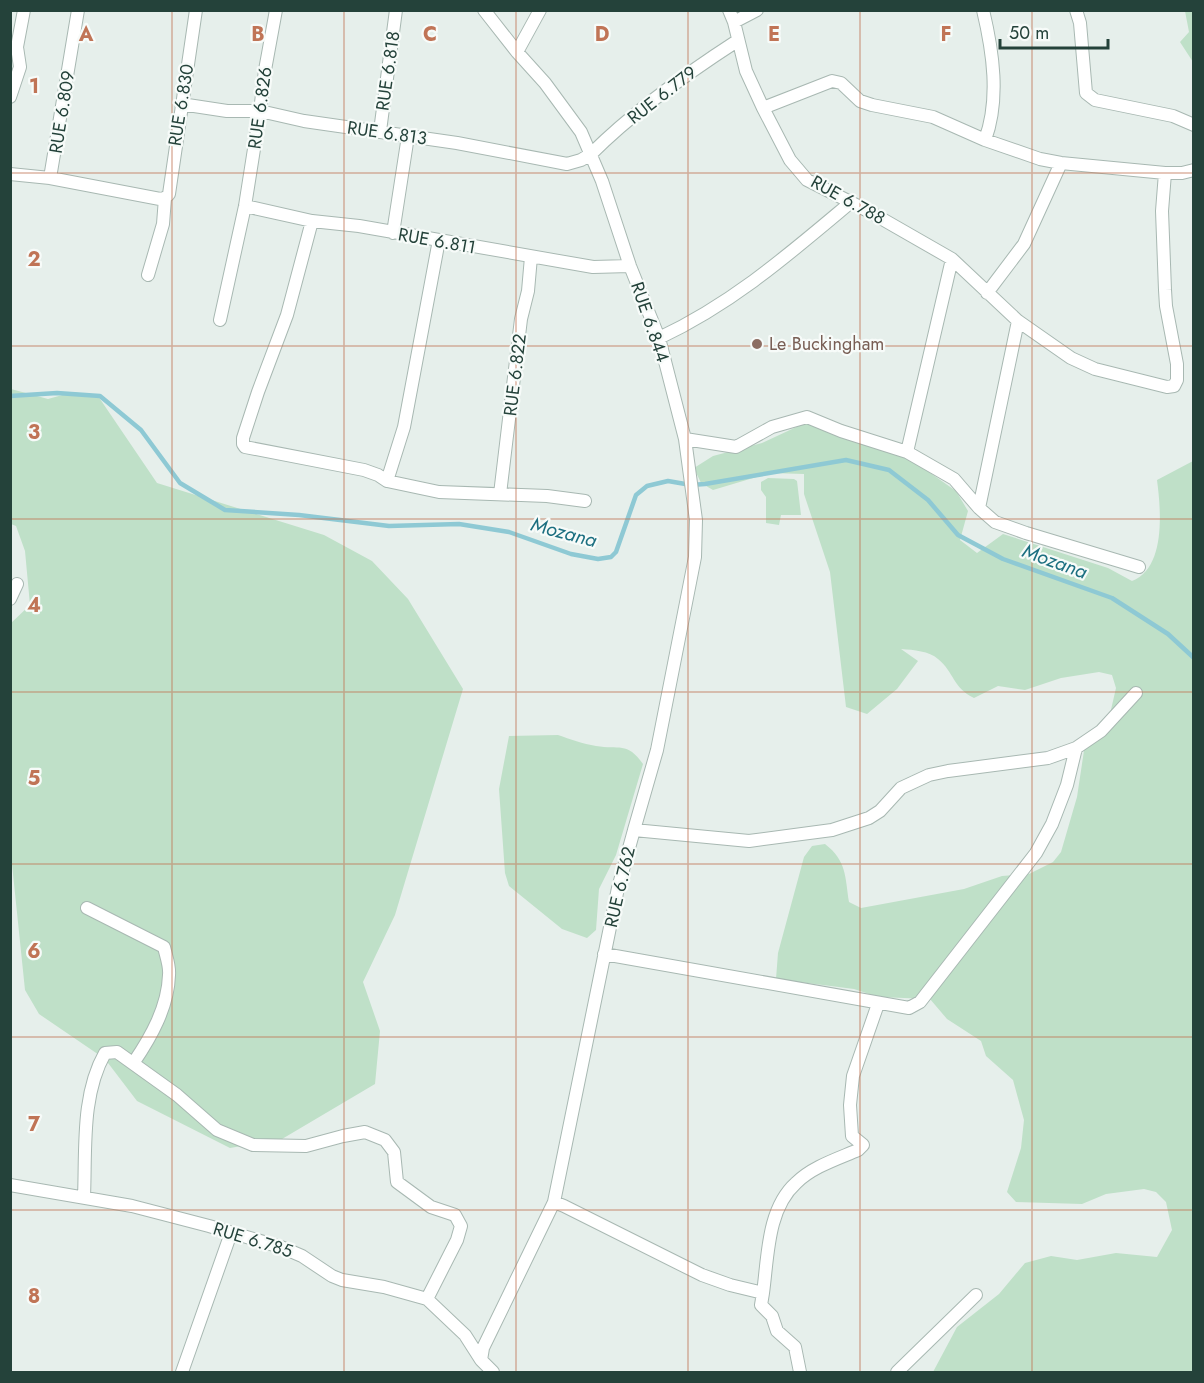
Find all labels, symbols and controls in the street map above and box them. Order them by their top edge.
scale bar [1000,12,1108,50]
text: A [78,20,94,49]
text: B [251,20,265,49]
text: C [423,20,437,49]
text: D [595,20,609,49]
text: E [768,20,780,49]
text: F [940,20,952,49]
text: 50 m [1009,20,1049,46]
street label: RUE 6.818 [370,29,406,113]
street label: RUE 6.779 [622,60,702,130]
street label: RUE 6.830 [162,62,200,148]
street label: RUE 6.826 [241,65,279,151]
street label: RUE 6.809 [43,69,81,155]
text: 1 [29,72,39,101]
street label: RUE 6.813 [345,115,429,151]
street label: RUE 6.788 [806,169,890,231]
street label: RUE 6.811 [396,221,478,261]
text: 2 [27,245,41,274]
street label: RUE 6.844 [624,278,676,366]
place label: Le Buckingham [769,331,884,357]
street label: RUE 6.822 [497,332,533,418]
marker: Le Buckingham [750,337,764,351]
text: 3 [28,418,40,447]
water label: Mozana [528,510,600,555]
water label: Mozana [1018,536,1091,587]
text: 4 [27,591,41,620]
text: 5 [28,764,41,793]
street label: RUE 6.762 [598,844,642,930]
text: 6 [27,937,41,966]
text: 7 [28,1110,41,1139]
street label: RUE 6.785 [210,1216,296,1264]
text: 8 [28,1282,40,1311]

